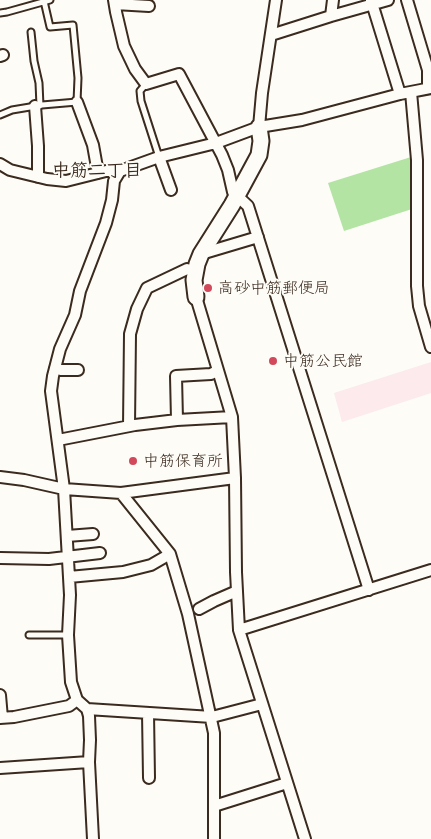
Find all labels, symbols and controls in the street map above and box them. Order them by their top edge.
district label: 中筋二丁目 [52,160,142,182]
place label: 高砂中筋郵便局 [218,278,330,298]
marker: 高砂中筋郵便局 [202,282,214,294]
place label: 中筋公民館 [283,351,363,371]
marker: 中筋公民館 [267,355,279,367]
place label: 中筋保育所 [143,451,223,471]
marker: 中筋保育所 [127,455,139,467]

